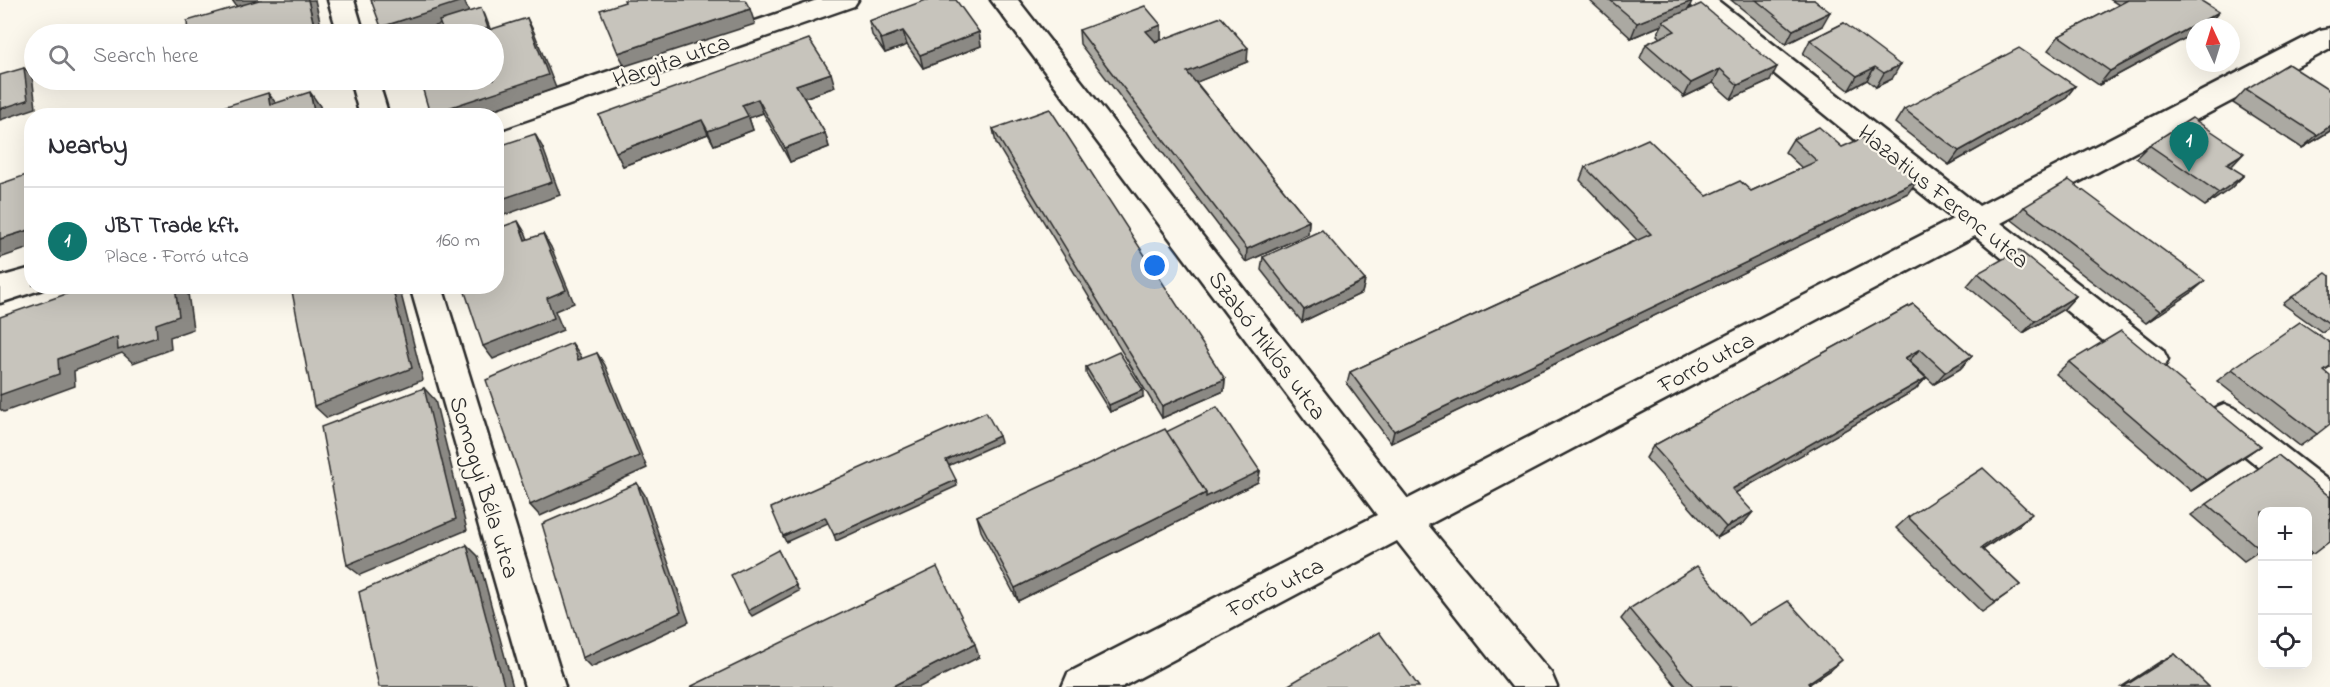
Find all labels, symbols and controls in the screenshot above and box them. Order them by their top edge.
north arrow [2186,18,2240,72]
search box [24,24,504,90]
street label: Hargita utca [609,26,735,99]
icon: search [45,41,78,74]
text: Search here [93,41,198,73]
street label: Hazatius Ferenc utca [1849,117,2036,278]
pin: 1 [2170,122,2208,172]
text: Nearby [48,128,127,166]
text: JBT Trade kft. [105,211,239,243]
text: 1 [64,227,71,256]
text: 160 m [436,227,480,256]
text: Place · Forró utca [105,243,249,272]
your location [1140,251,1169,280]
street label: Szabó Miklós utca [1198,264,1334,429]
street label: Forró utca [1652,324,1762,405]
street label: Somogyi Béla utca [437,392,527,583]
map controls [2258,507,2312,669]
button: + [2258,507,2312,561]
street label: Forró utca [1221,550,1331,629]
button: − [2258,561,2312,615]
button: locate [2258,615,2312,669]

